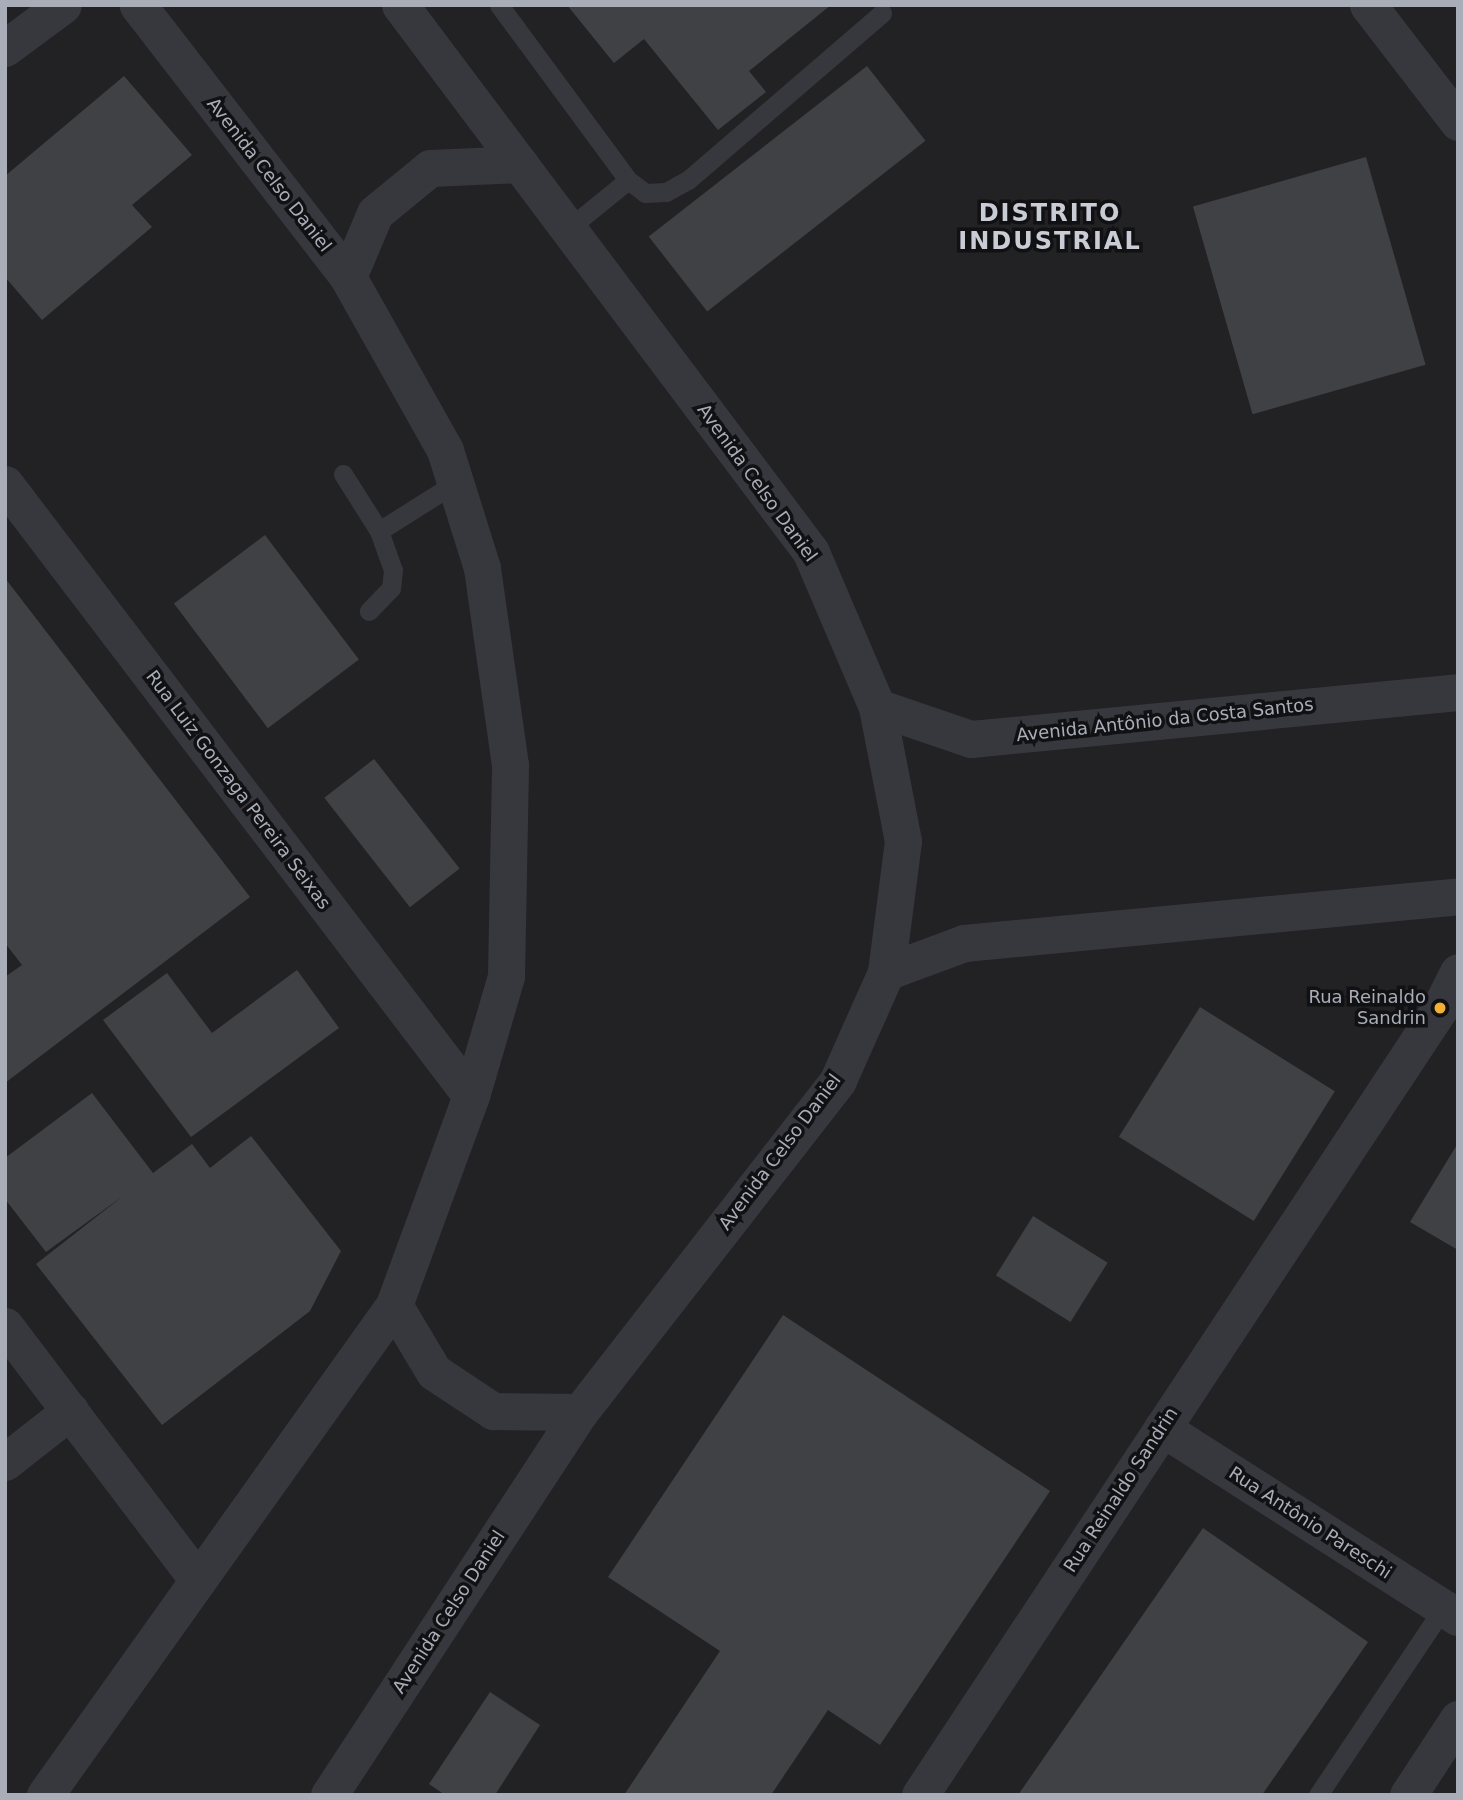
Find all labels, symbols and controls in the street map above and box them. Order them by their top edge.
street label: Avenida Celso Daniel [202,94,336,256]
district label: DISTRITO INDUSTRIAL [960,200,1140,256]
street label: Avenida Celso Daniel [693,400,821,566]
street label: Rua Luiz Gonzaga Pereira Seixas [141,666,335,914]
street label: Avenida Antônio da Costa Santos [1015,694,1315,746]
place label: Rua Reinaldo Sandrin [1308,987,1426,1030]
marker: Rua Reinaldo Sandrin [1432,1000,1448,1016]
street label: Avenida Celso Daniel [714,1070,846,1234]
street label: Rua Reinaldo Sandrin [1060,1403,1182,1577]
street label: Rua Antônio Pareschi [1225,1462,1395,1584]
street label: Avenida Celso Daniel [388,1527,510,1697]

